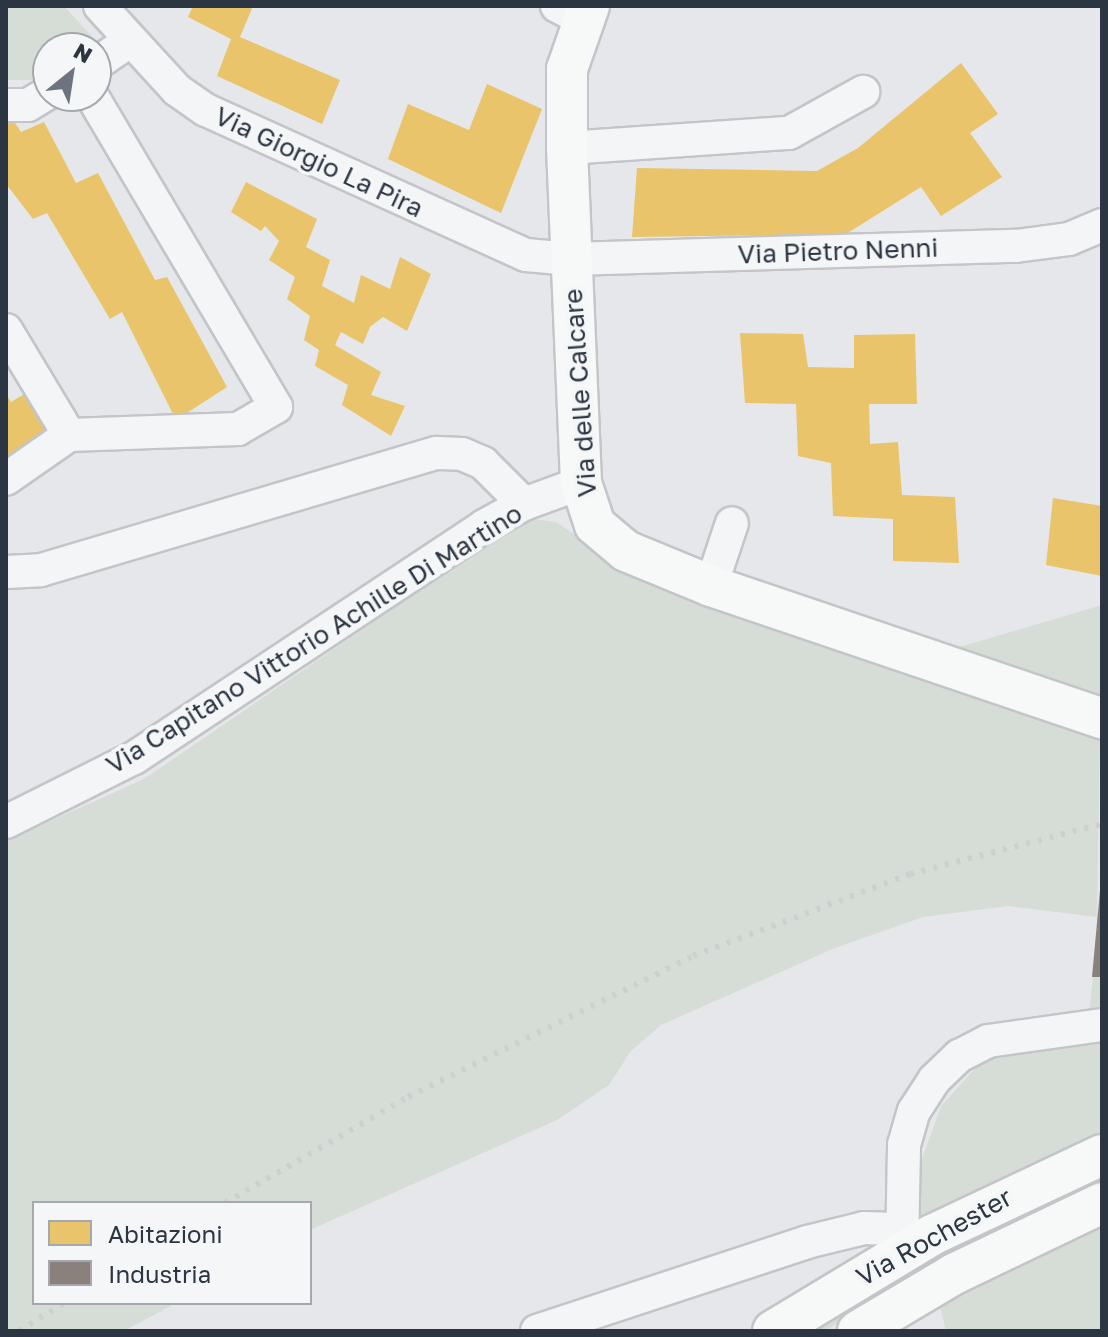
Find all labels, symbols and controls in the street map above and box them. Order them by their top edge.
north arrow [32,32,112,112]
text: N [69,37,97,68]
street label: Via Giorgio La Pira [210,100,428,224]
street label: Via Pietro Nenni [737,232,939,270]
street label: Via delle Calcare [557,288,603,498]
street label: Via Capitano Vittorio Achille Di Martino [100,497,528,781]
street label: Via Rochester [851,1181,1017,1293]
legend [32,1201,312,1305]
text: Abitazioni [108,1219,223,1248]
text: Industria [108,1259,211,1288]

